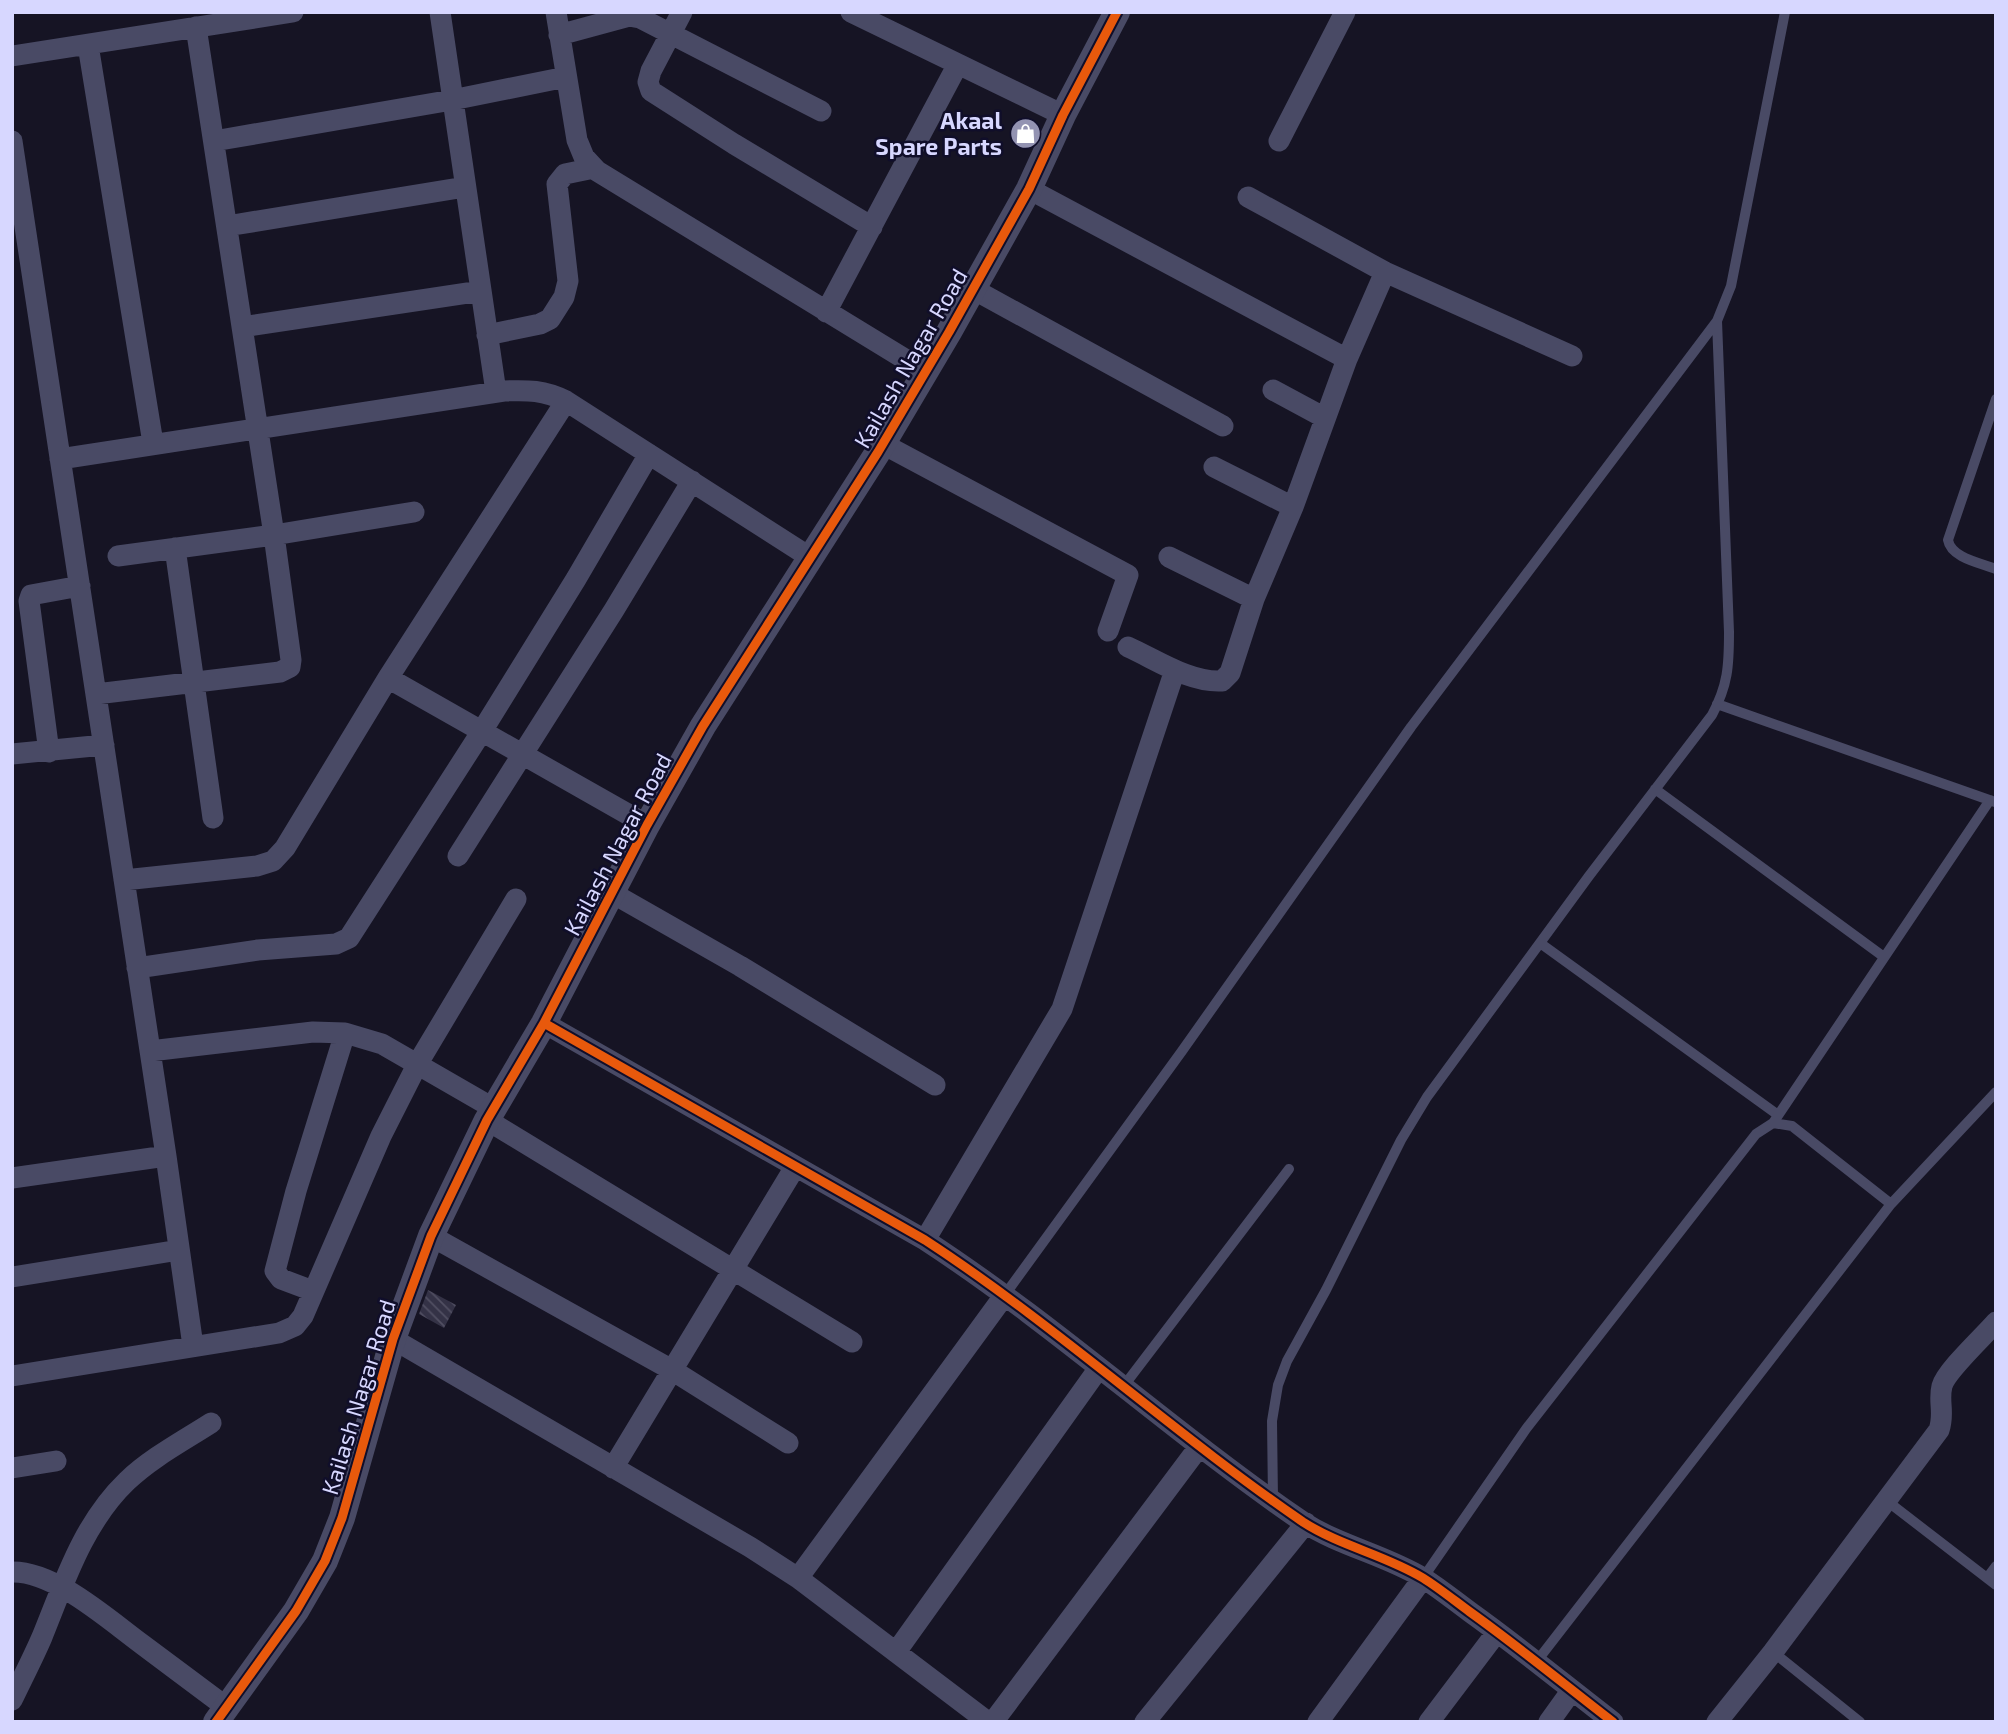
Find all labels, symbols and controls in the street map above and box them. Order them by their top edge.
place label: Akaal Spare Parts [875,106,1002,160]
shop icon: Akaal Spare Parts [1008,116,1042,150]
street label: Kailash Nagar Road [847,263,973,453]
street label: Kailash Nagar Road [557,748,677,940]
street label: Kailash Nagar Road [315,1296,401,1498]

